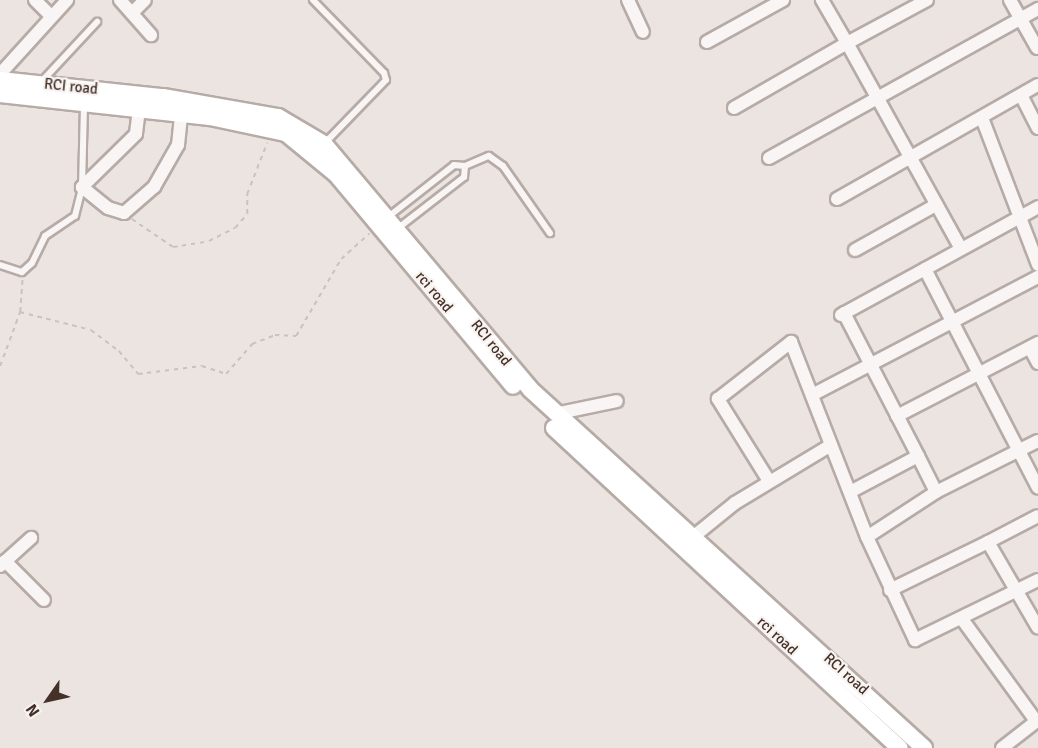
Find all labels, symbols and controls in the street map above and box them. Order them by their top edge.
street label: RCI road [43,75,99,99]
street label: rci road [412,268,456,316]
street label: RCI road [467,316,515,370]
street label: rci road [753,613,801,659]
street label: RCI road [820,649,872,699]
north arrow [18,670,78,730]
text: N [22,700,44,720]

